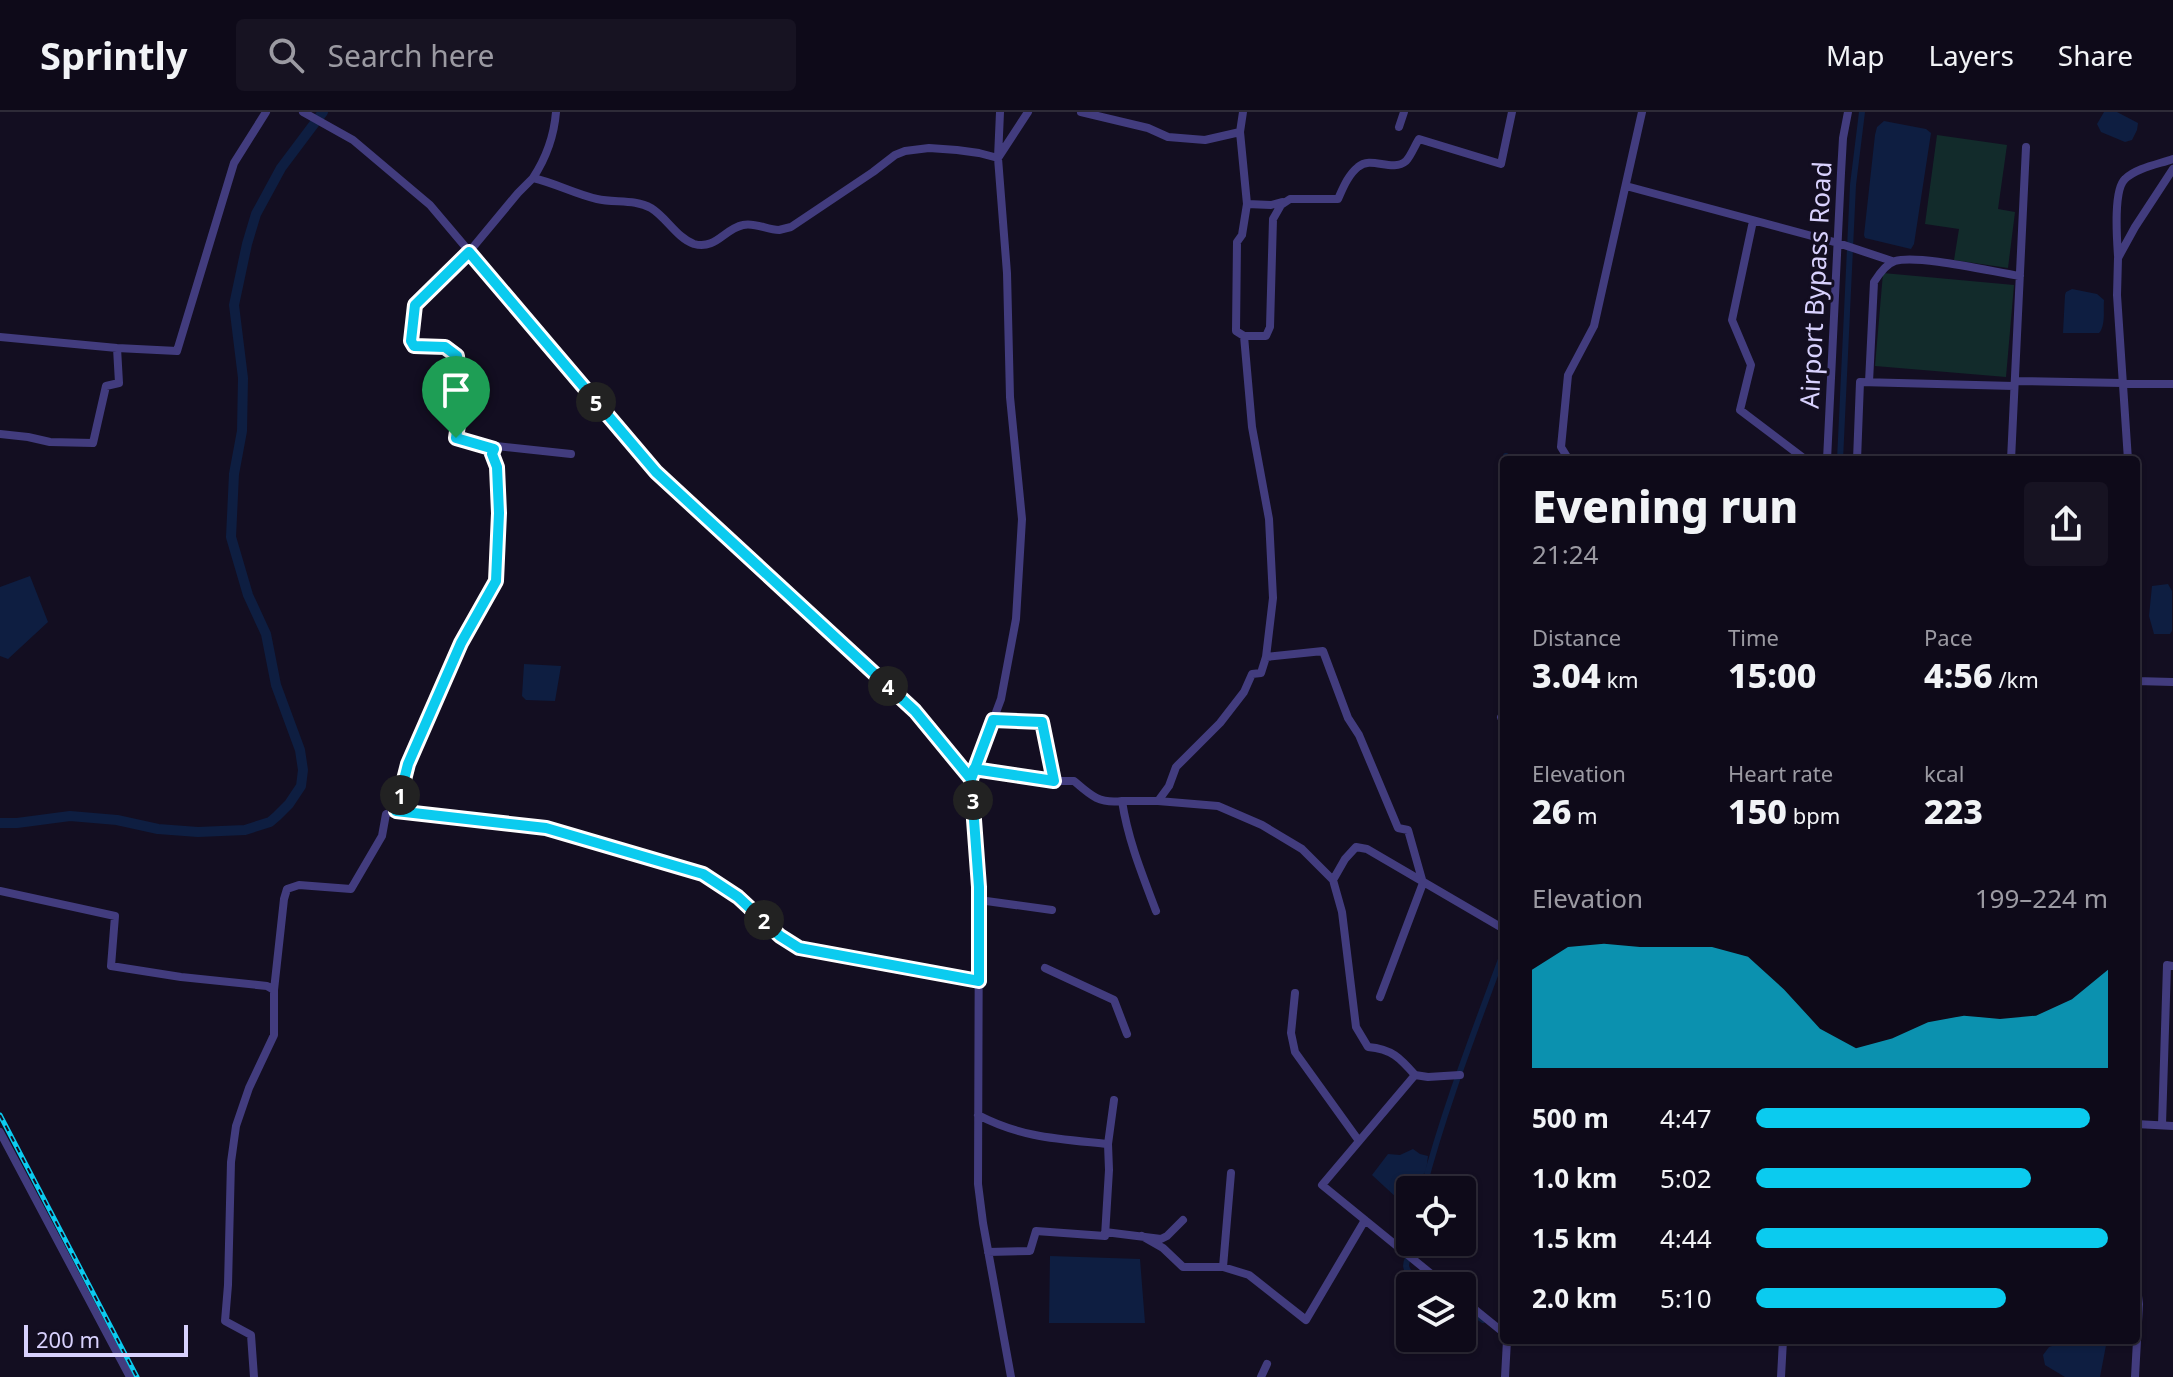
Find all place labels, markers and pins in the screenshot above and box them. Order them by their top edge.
pin [422,356,490,438]
pin: 5 [576,382,616,422]
pin: 4 [868,666,908,706]
pin: 1 [380,775,420,815]
pin: 3 [953,780,993,820]
pin: 2 [744,900,784,940]

